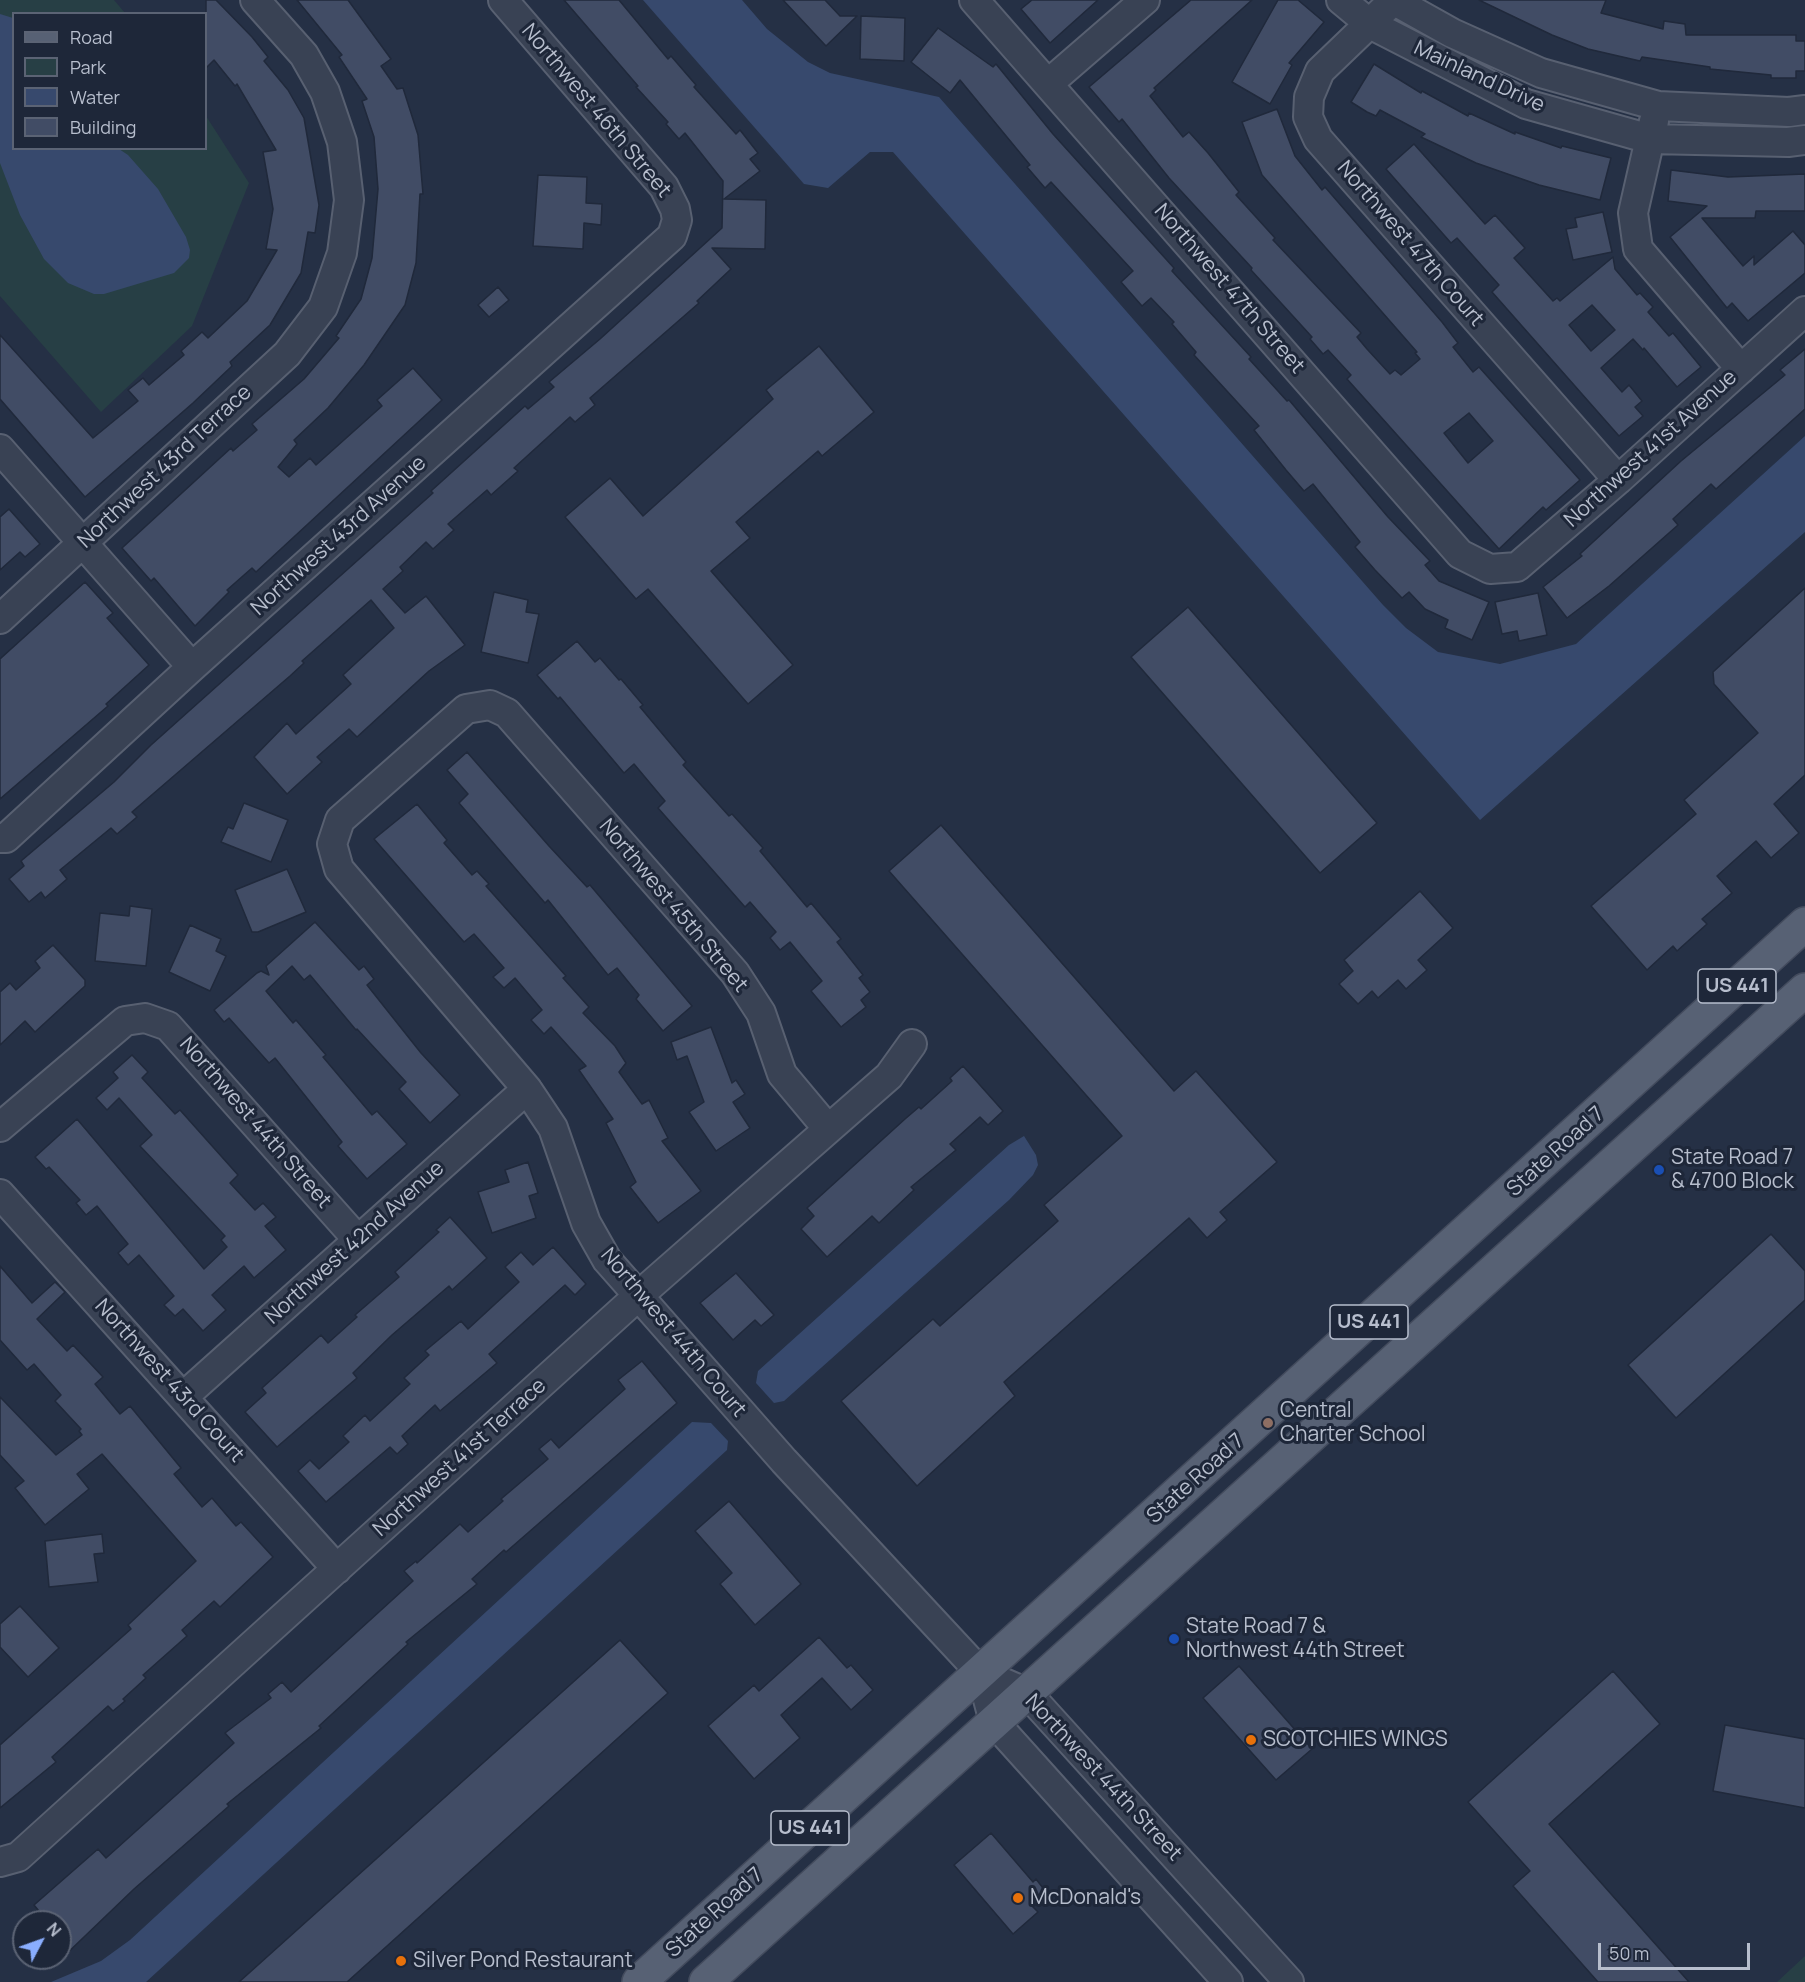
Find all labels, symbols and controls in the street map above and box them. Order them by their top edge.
legend [12,12,207,150]
street label: Northwest 46th Street [516,19,676,203]
text: Road [70,25,113,49]
street label: Mainland Drive [1410,36,1548,118]
text: Park [70,55,106,79]
text: Water [70,85,120,109]
text: Building [70,115,136,139]
street label: Northwest 47th Court [1331,156,1489,332]
street label: Northwest 47th Street [1148,199,1310,379]
street label: Northwest 41st Avenue [1560,365,1742,533]
street label: Northwest 43rd Terrace [73,380,257,554]
street label: Northwest 43rd Avenue [246,451,432,621]
street label: Northwest 45th Street [593,814,753,998]
road number: US 441 [1698,969,1776,1003]
street label: Northwest 44th Street [174,1032,336,1214]
street label: State Road 7 [1502,1102,1610,1202]
place label: State Road 7 & 4700 Block [1671,1145,1794,1195]
street label: Northwest 42nd Avenue [260,1156,450,1330]
marker: State Road 7 & 4700 Block [1652,1163,1666,1177]
street label: Northwest 44th Court [595,1243,751,1423]
street label: Northwest 43rd Court [89,1294,249,1468]
road number: US 441 [1330,1305,1408,1339]
street label: Northwest 41st Terrace [368,1374,552,1542]
place label: Central Charter School [1280,1398,1426,1448]
marker: Central Charter School [1261,1416,1275,1430]
street label: State Road 7 [1142,1429,1250,1529]
place label: State Road 7 & Northwest 44th Street [1186,1614,1405,1664]
marker: State Road 7 & Northwest 44th Street [1167,1632,1181,1646]
street label: Northwest 44th Street [1019,1689,1187,1867]
place label: SCOTCHIES WINGS [1263,1727,1448,1753]
marker: SCOTCHIES WINGS [1244,1733,1258,1747]
road number: US 441 [771,1811,849,1845]
street label: State Road 7 [661,1863,769,1963]
place label: McDonald's [1030,1885,1141,1911]
marker: McDonald's [1011,1891,1025,1905]
north arrow [12,1910,72,1970]
text: N [42,1918,66,1941]
scale bar [1601,1931,1752,1969]
text: 50 m [1609,1941,1649,1965]
place label: Silver Pond Restaurant [413,1948,633,1974]
marker: Silver Pond Restaurant [394,1954,408,1968]

